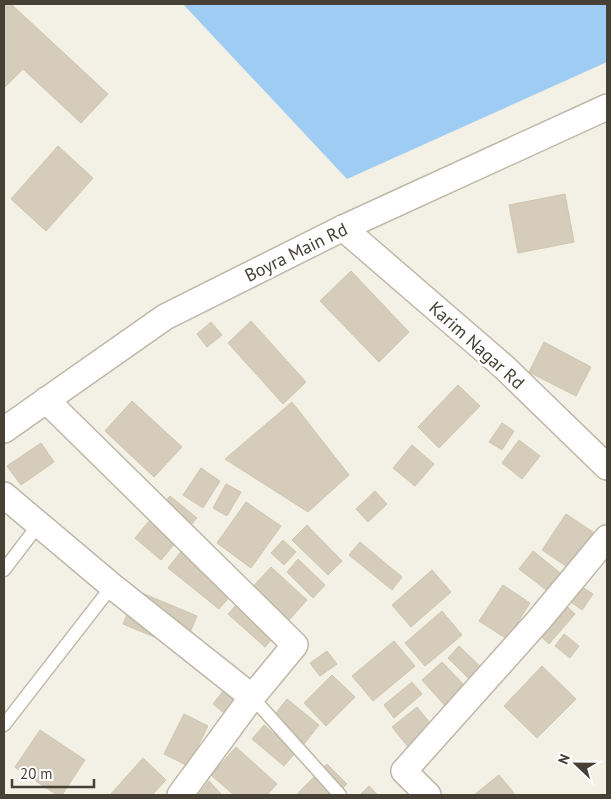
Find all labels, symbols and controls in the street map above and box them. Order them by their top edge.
street label: Boyra Main Rd [241,217,351,287]
street label: Karim Nagar Rd [424,296,530,394]
north arrow [551,739,601,789]
text: N [554,751,574,767]
scale bar [12,756,95,788]
text: 20 m [20,764,53,783]

